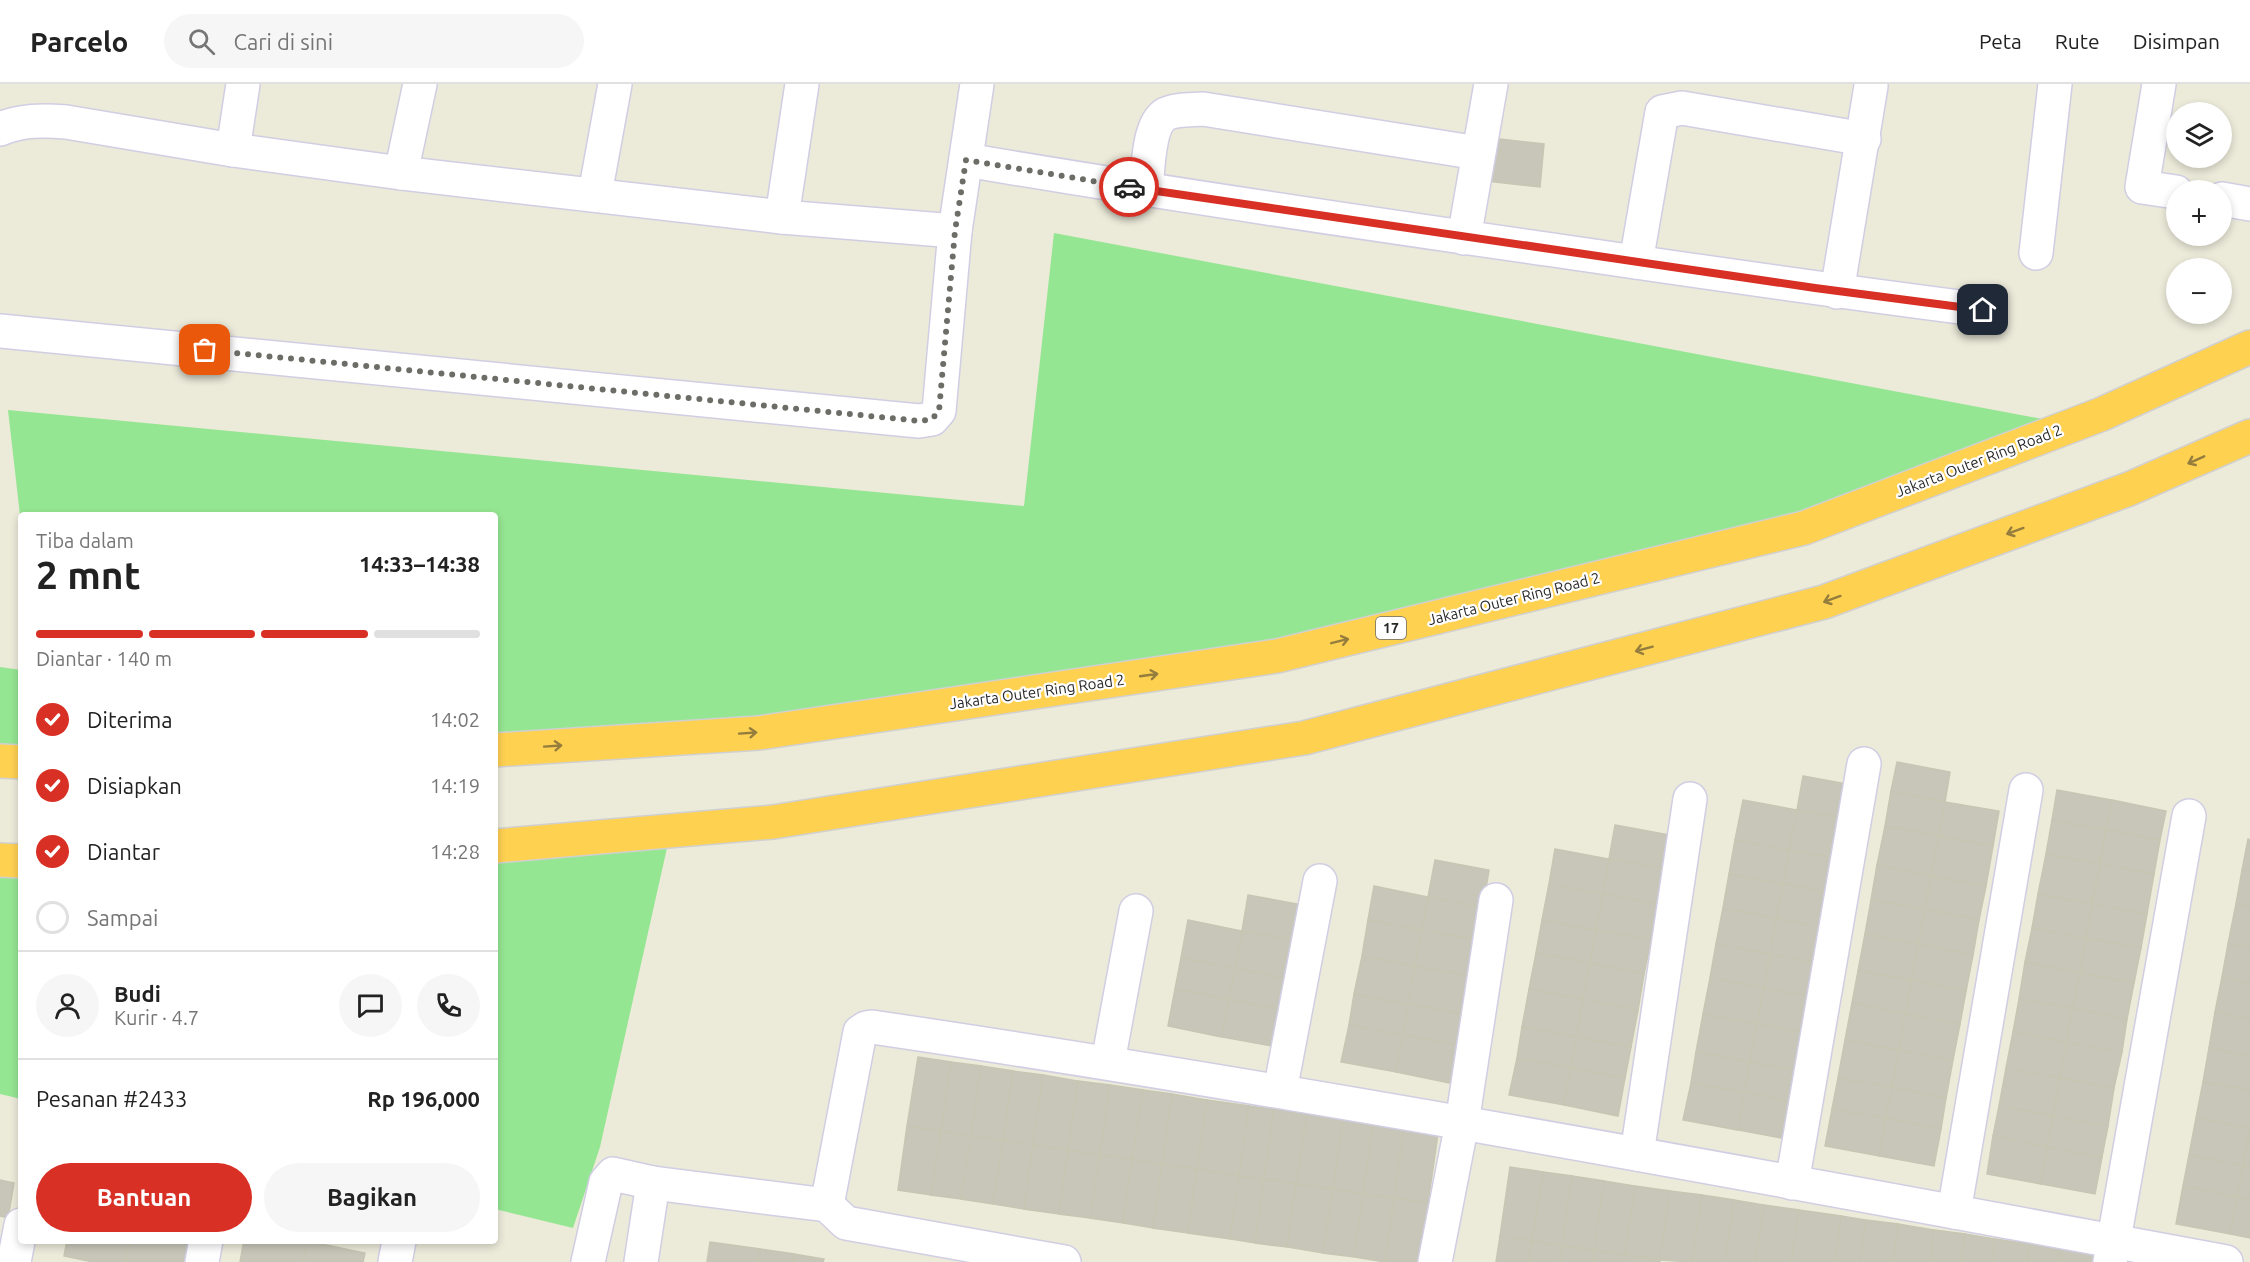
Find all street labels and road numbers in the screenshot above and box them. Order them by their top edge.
street label: Jakarta Outer Ring Road 2 [1893,421,2064,500]
street label: Jakarta Outer Ring Road 2 [1426,569,1602,628]
road number: 17 [1376,617,1406,639]
street label: Jakarta Outer Ring Road 2 [948,671,1126,712]

